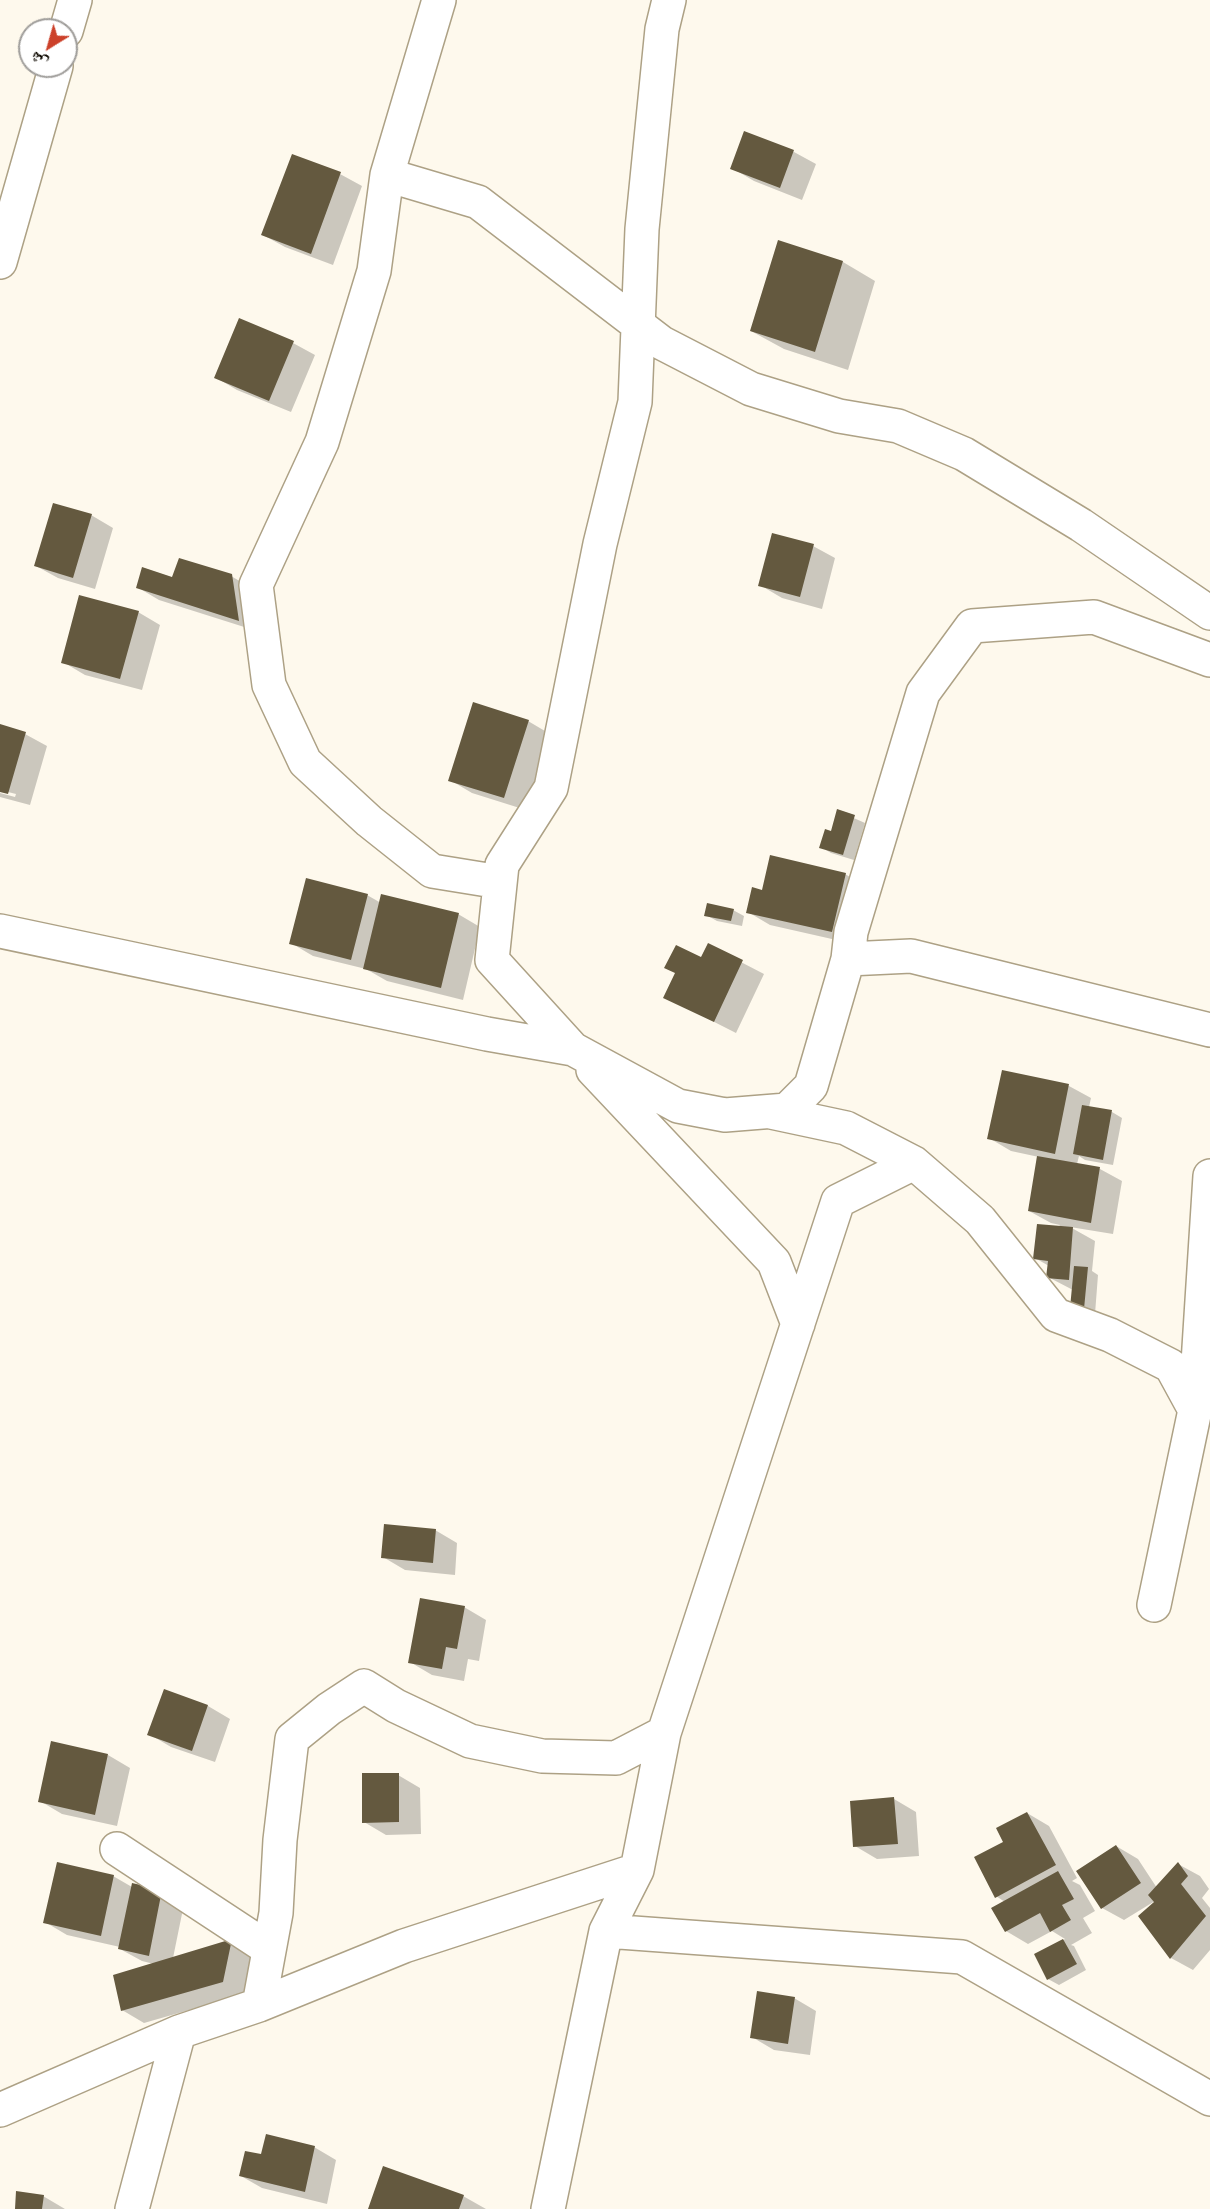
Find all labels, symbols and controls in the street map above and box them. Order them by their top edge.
north arrow [18,18,78,78]
text: ش [25,47,52,75]

